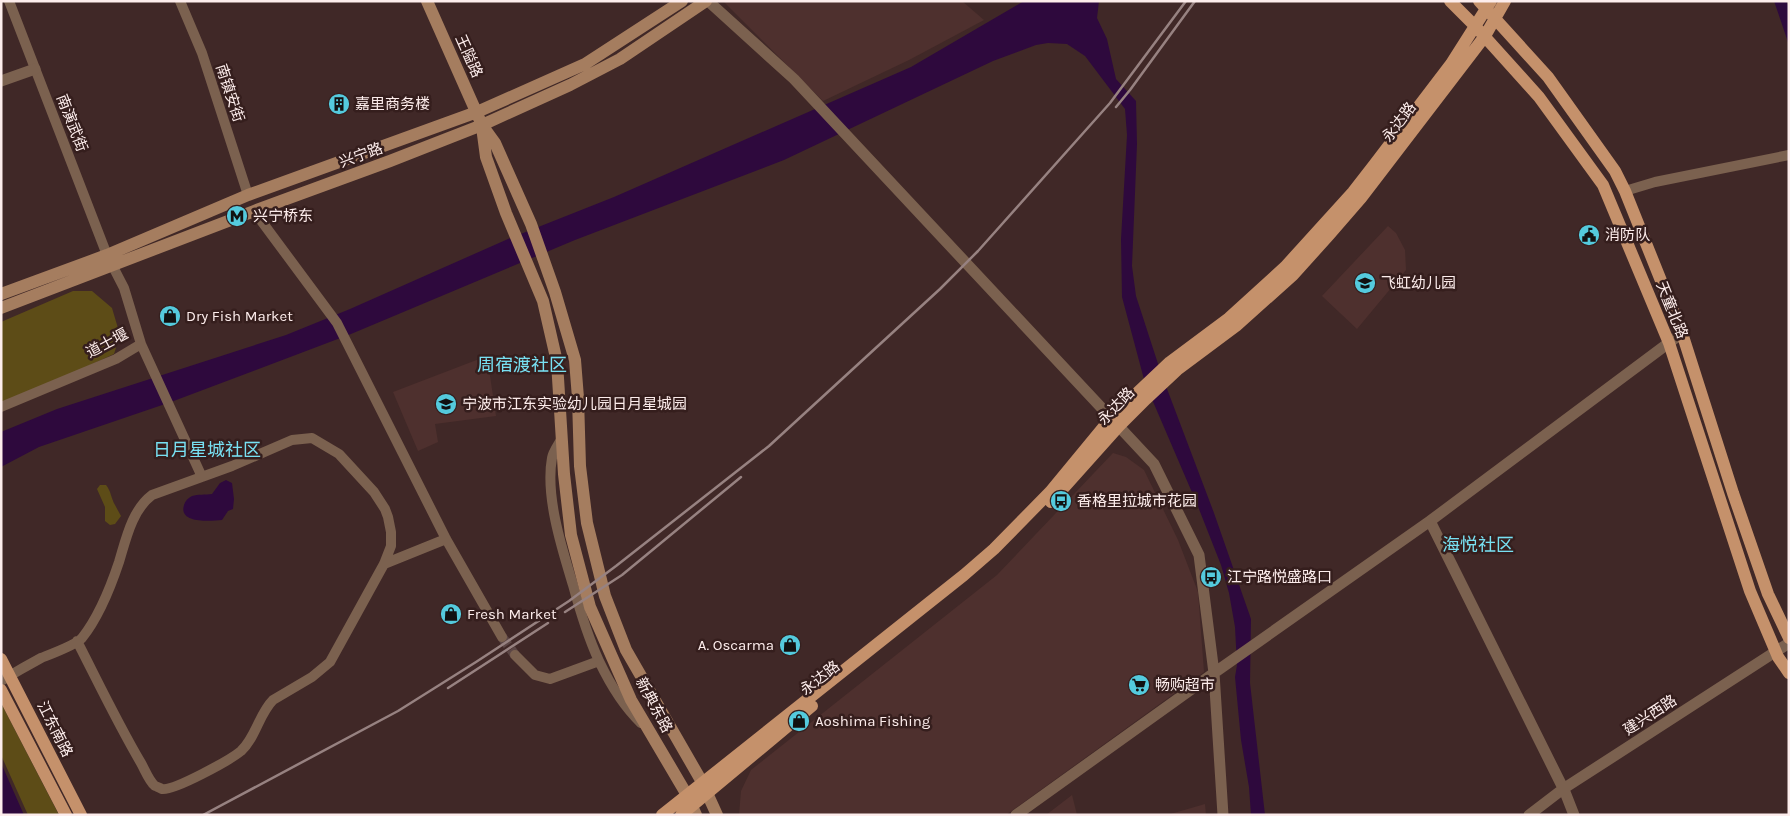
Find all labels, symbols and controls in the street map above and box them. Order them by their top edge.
street label: 王隘路 [452,32,486,80]
street label: 南镇安街 [212,62,248,124]
street label: 南演武街 [53,92,91,154]
building icon: 嘉里商务楼 [327,92,351,116]
place label: 嘉里商务楼 [355,95,430,113]
street label: 永达路 [1378,99,1420,145]
street label: 兴宁路 [337,139,385,171]
metro station icon: 兴宁桥东 [225,204,249,228]
place label: 兴宁桥东 [253,207,313,225]
public building icon: 消防队 [1577,223,1601,247]
place label: 消防队 [1605,226,1650,244]
school or university icon: 飞虹幼儿园 [1353,271,1377,295]
place label: 飞虹幼儿园 [1381,274,1456,292]
street label: 天童北路 [1652,279,1692,341]
shop icon: Dry Fish Market [158,304,182,328]
place label: Dry Fish Market [186,307,293,325]
street label: 道士堰 [83,324,131,362]
district label: 周宿渡社区 [477,354,567,376]
street label: 永达路 [1094,384,1138,428]
school or university icon: 宁波市江东实验幼儿园日月星城园 [434,392,458,416]
place label: 宁波市江东实验幼儿园日月星城园 [462,395,687,413]
district label: 日月星城社区 [153,439,261,461]
bus stop icon: 香格里拉城市花园 [1049,489,1073,513]
place label: 香格里拉城市花园 [1077,492,1197,510]
district label: 海悦社区 [1442,534,1514,556]
bus stop icon: 江宁路悦盛路口 [1199,565,1223,589]
place label: 江宁路悦盛路口 [1227,568,1332,586]
shop icon: Fresh Market [439,602,463,626]
place label: Fresh Market [467,605,557,623]
shop icon: A. Oscarma [778,633,802,657]
place label: A. Oscarma [698,636,774,654]
street label: 永达路 [797,657,843,699]
supermarket icon: 畅购超市 [1127,673,1151,697]
street label: 新典东路 [632,674,676,736]
place label: 畅购超市 [1155,676,1215,694]
street label: 建兴西路 [1620,691,1680,739]
street label: 江东南路 [33,698,77,760]
shop icon: Aoshima Fishing [787,709,811,733]
place label: Aoshima Fishing [815,712,931,730]

